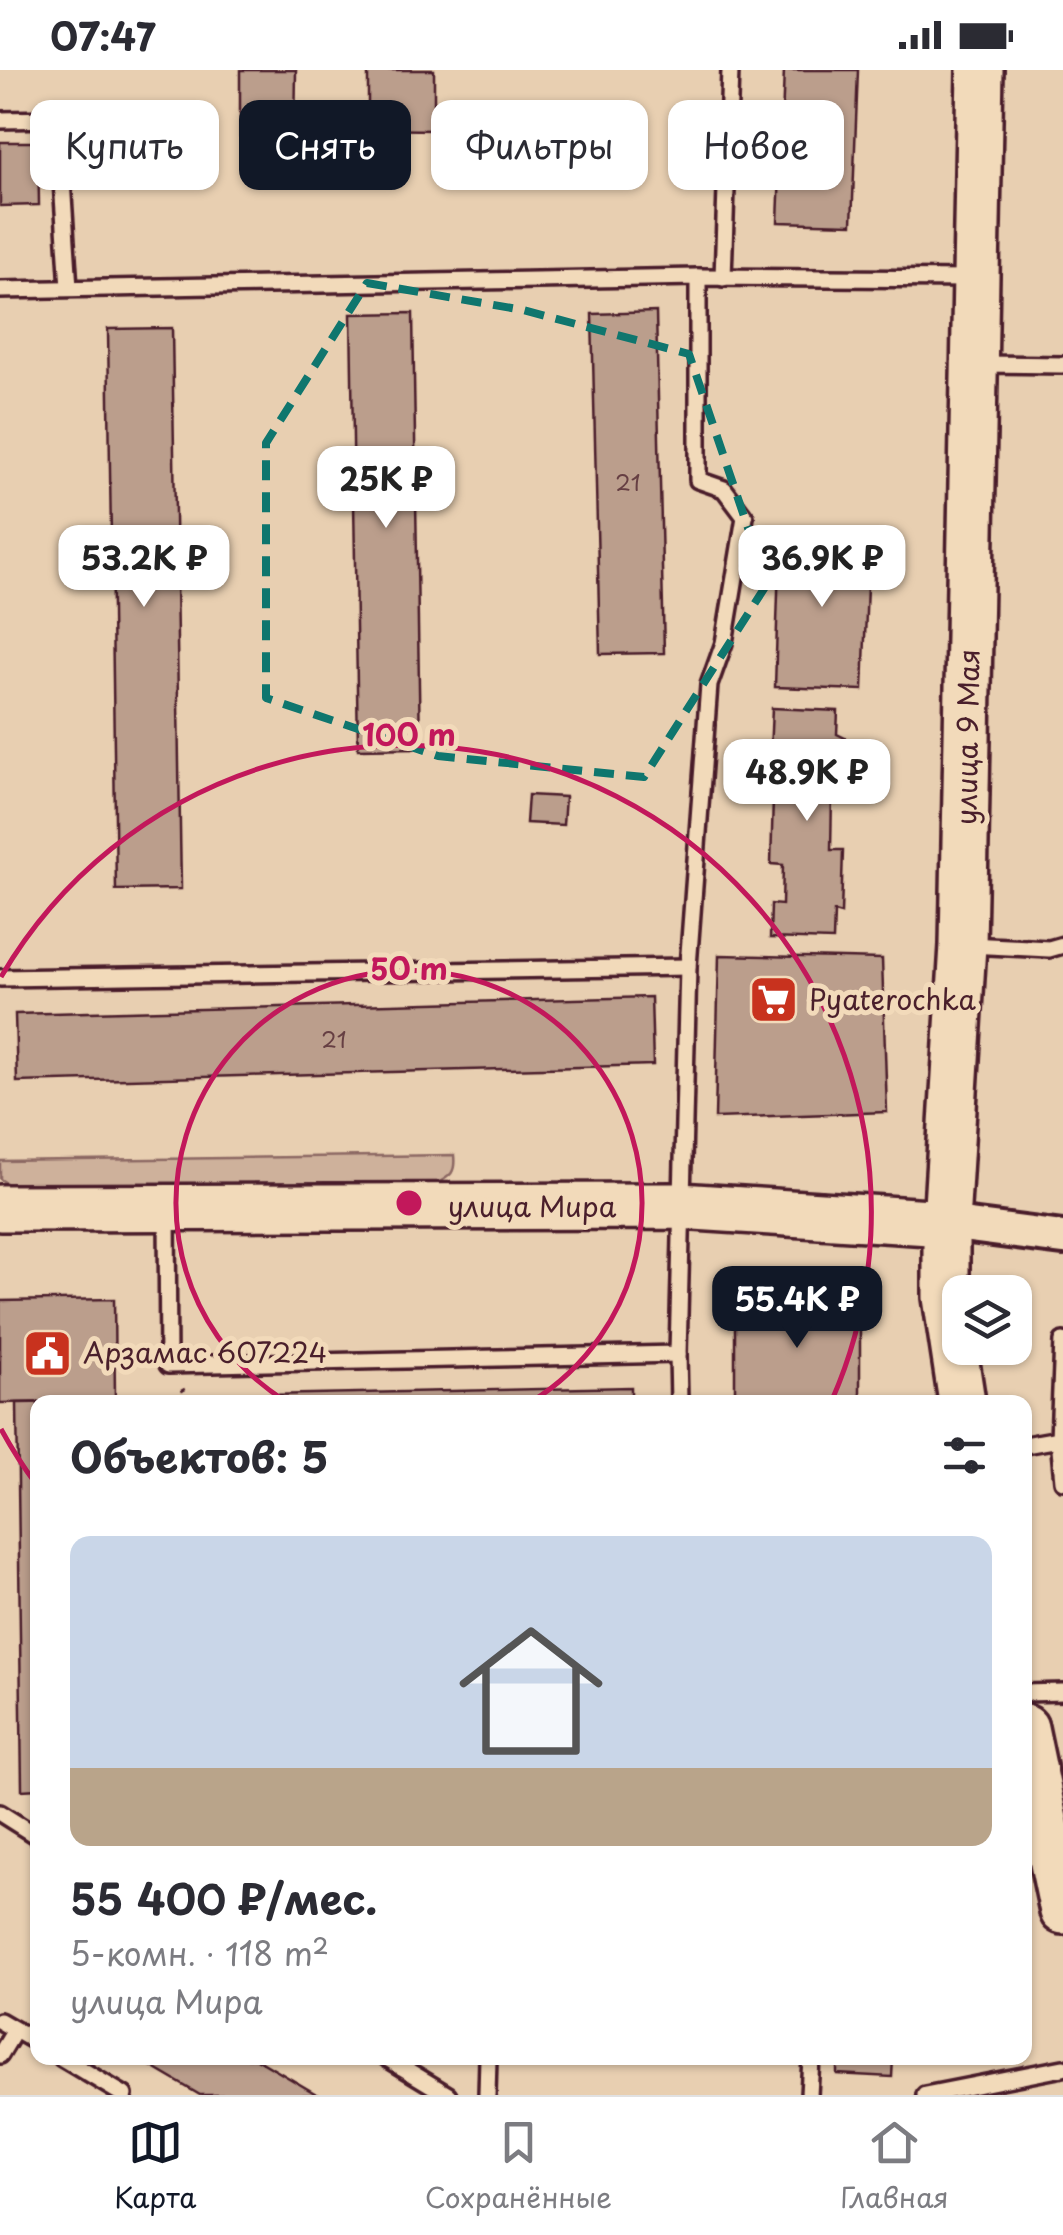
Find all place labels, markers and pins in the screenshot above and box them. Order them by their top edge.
pin: 25K ₽ [316,446,456,531]
pin: 53.2K ₽ [52,525,236,610]
pin: 36.9K ₽ [730,525,914,610]
pin: 48.9K ₽ [715,739,899,824]
supermarket icon: Pyaterochka [748,974,800,1026]
place label: Pyaterochka [809,977,977,1020]
centre of rings [391,1185,427,1221]
pin: 55.4K ₽ [705,1266,889,1351]
public building icon: Арзамас 607224 [22,1327,74,1379]
place label: Арзамас 607224 [83,1330,327,1373]

